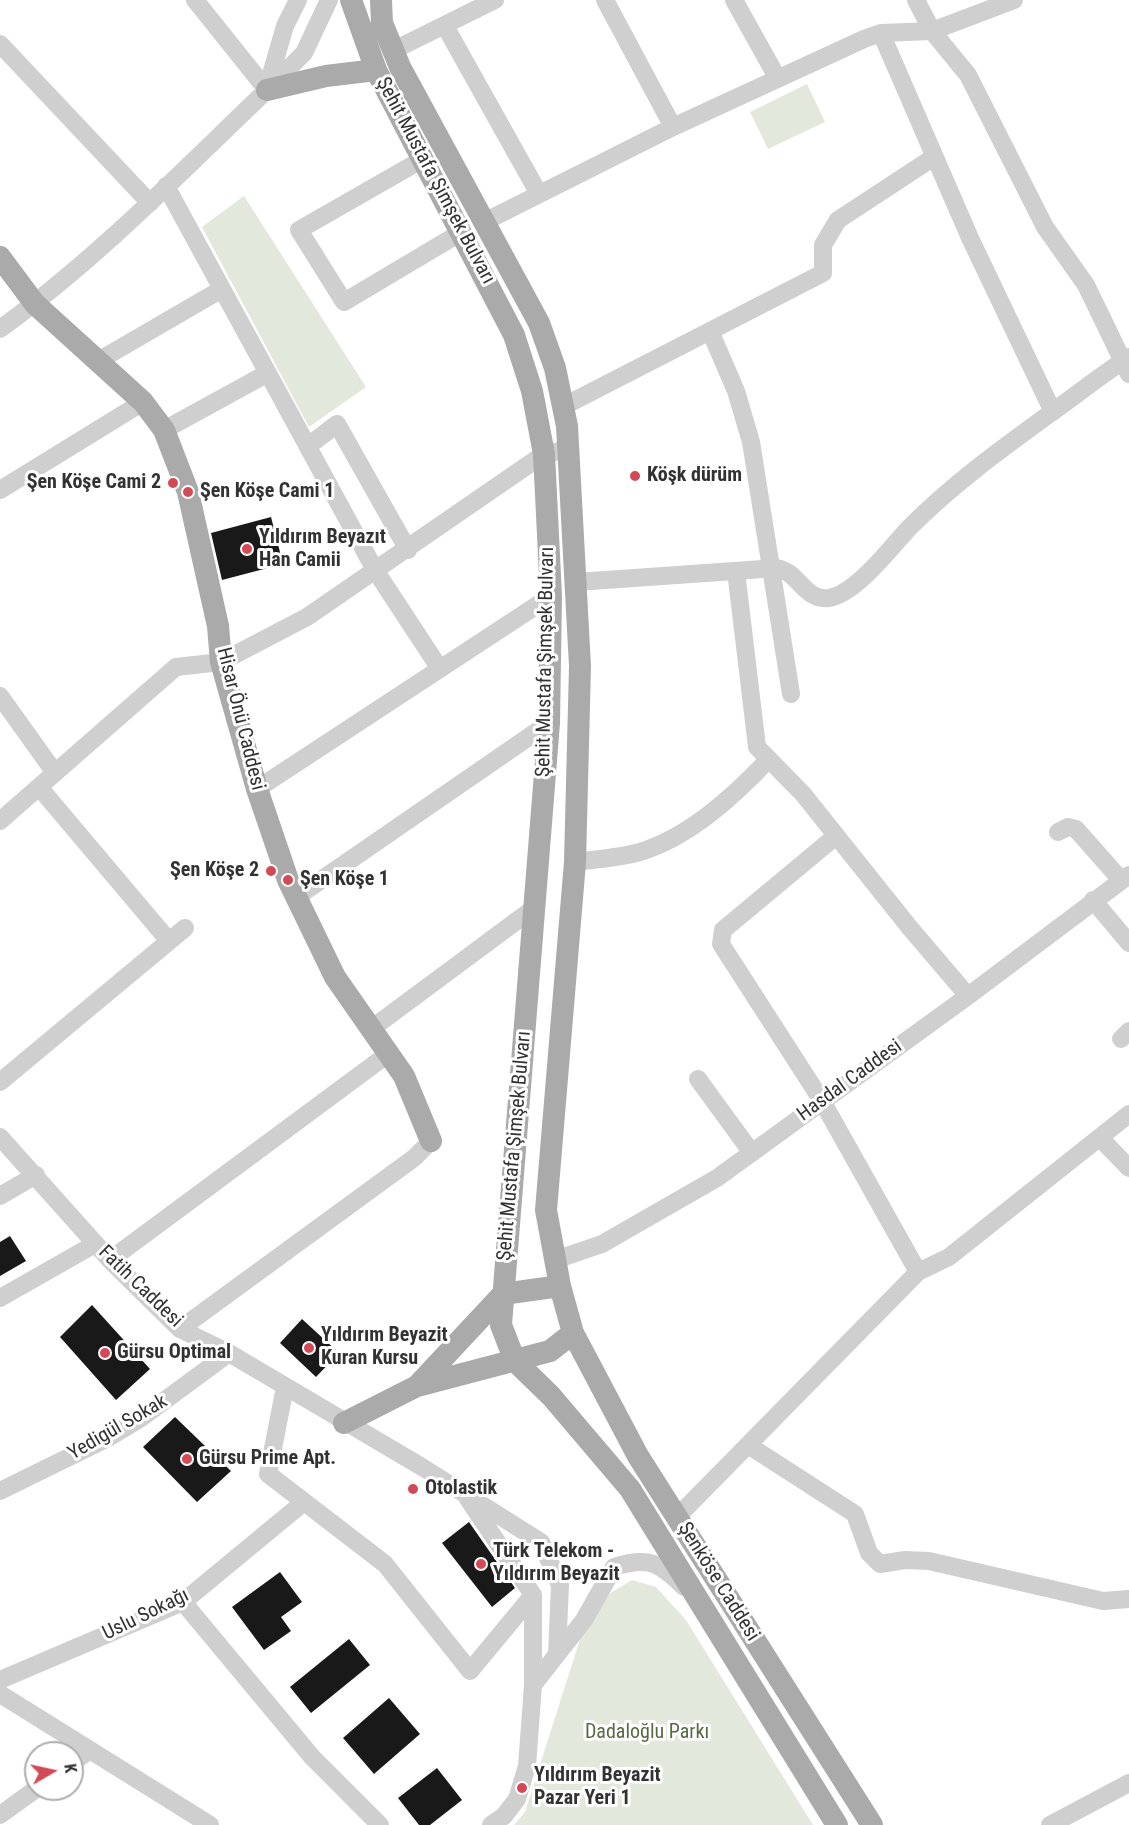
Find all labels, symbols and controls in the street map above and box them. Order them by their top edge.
street label: Şehit Mustafa Şimşek Bulvarı [370,74,500,288]
place label: Köşk dürüm [647,464,742,488]
marker: Köşk dürüm [628,469,642,483]
place label: Şen Köşe Cami 2 [27,471,161,495]
marker: Şen Köşe Cami 2 [166,476,180,490]
place label: Şen Köşe Cami 1 [200,480,334,504]
marker: Şen Köşe Cami 1 [181,485,195,499]
place label: Yıldırım Beyazıt Han Camii [259,526,386,573]
marker: Yıldırım Beyazıt Han Camii [240,542,254,556]
street label: Şehit Mustafa Şimşek Bulvarı [532,547,560,777]
street label: Hisar Önü Caddesi [211,645,269,793]
place label: Şen Köşe 2 [170,859,259,883]
marker: Şen Köşe 2 [264,864,278,878]
place label: Şen Köşe 1 [300,868,389,892]
marker: Şen Köşe 1 [281,873,295,887]
street label: Şehit Mustafa Şimşek Bulvarı [493,1030,537,1262]
street label: Hasdal Caddesi [793,1035,907,1127]
street label: Fatih Caddesi [93,1241,187,1333]
place label: Yıldırım Beyazit Kuran Kursu [321,1324,448,1371]
place label: Gürsu Optimal [117,1341,231,1365]
marker: Yıldırım Beyazit Kuran Kursu [302,1341,316,1355]
marker: Gürsu Optimal [98,1346,112,1360]
street label: Yedigül Sokak [64,1390,172,1466]
place label: Gürsu Prime Apt. [199,1447,336,1471]
marker: Gürsu Prime Apt. [180,1452,194,1466]
place label: Otolastik [425,1477,497,1501]
marker: Otolastik [406,1482,420,1496]
street label: Şenköse Caddesi [672,1518,764,1646]
place label: Türk Telekom - Yıldırım Beyazit [493,1540,620,1587]
marker: Türk Telekom - Yıldırım Beyazit [474,1557,488,1571]
street label: Uslu Sokağı [99,1584,193,1646]
park label: Dadaloğlu Parkı [585,1721,709,1745]
north arrow [24,1741,84,1801]
text: K [60,1763,80,1774]
place label: Yıldırım Beyazit Pazar Yeri 1 [534,1764,661,1811]
marker: Yıldırım Beyazit Pazar Yeri 1 [515,1781,529,1795]

